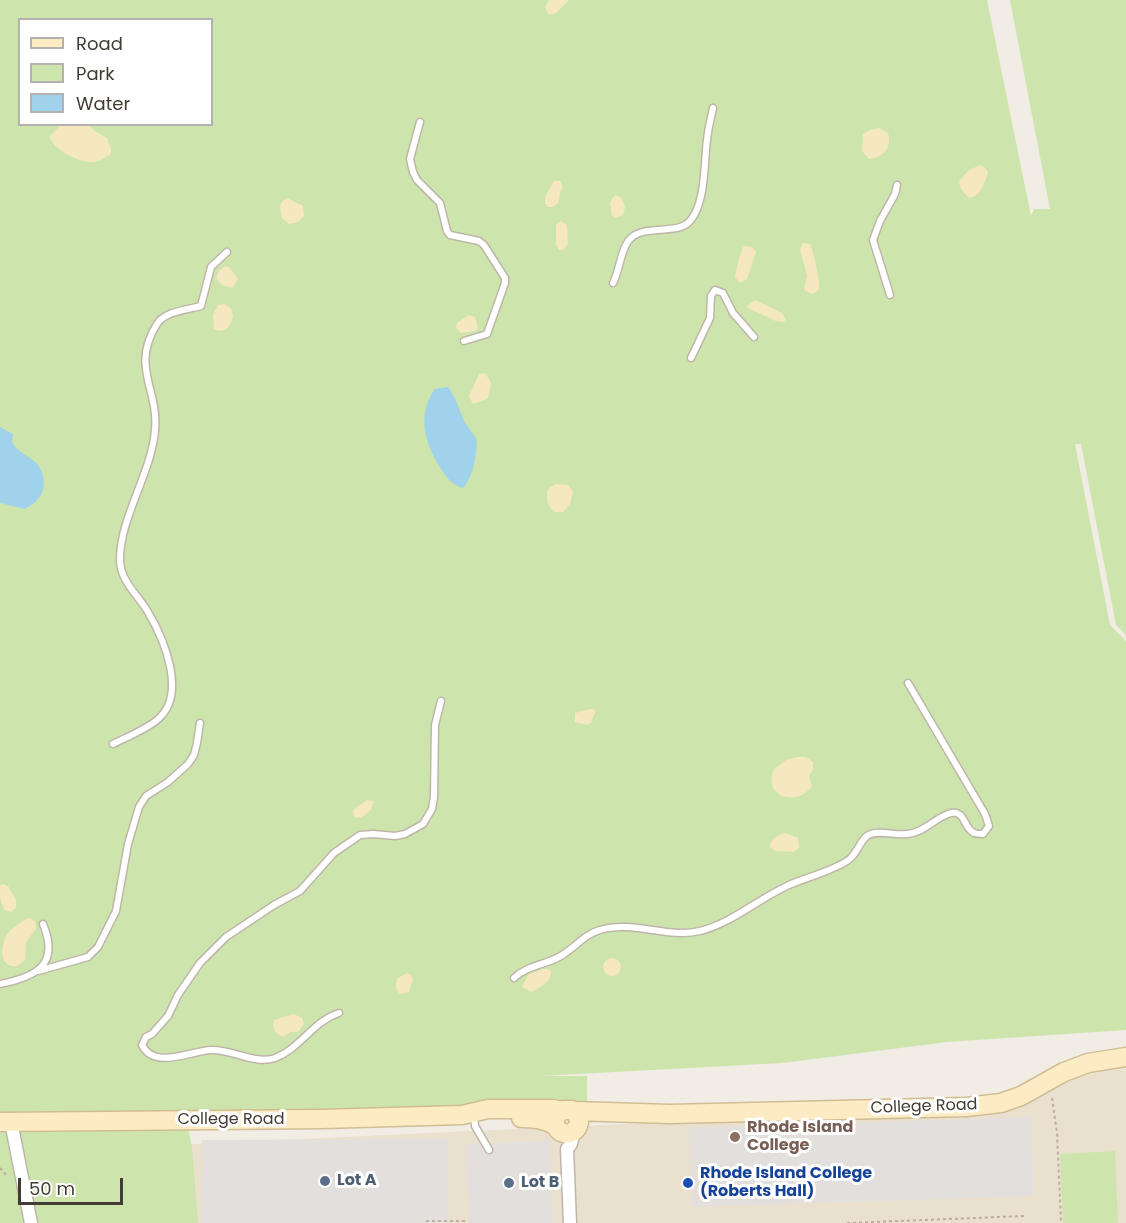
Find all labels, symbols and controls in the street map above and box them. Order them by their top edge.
legend [18,18,213,126]
text: Road [76,31,123,56]
text: Park [76,61,115,86]
text: Water [76,91,130,116]
street label: College Road [870,1096,978,1118]
street label: College Road [178,1110,284,1130]
place label: Rhode Island College [747,1118,853,1156]
marker: Rhode Island College [728,1130,742,1144]
place label: Rhode Island College (Roberts Hall) [700,1164,872,1202]
scale bar [21,1166,126,1204]
place label: Lot A [337,1171,377,1191]
place label: Lot B [521,1173,559,1193]
marker: Lot A [318,1174,332,1188]
text: 50 m [29,1176,75,1201]
marker: Lot B [502,1176,516,1190]
marker: Rhode Island College (Roberts Hall) [681,1176,695,1190]

